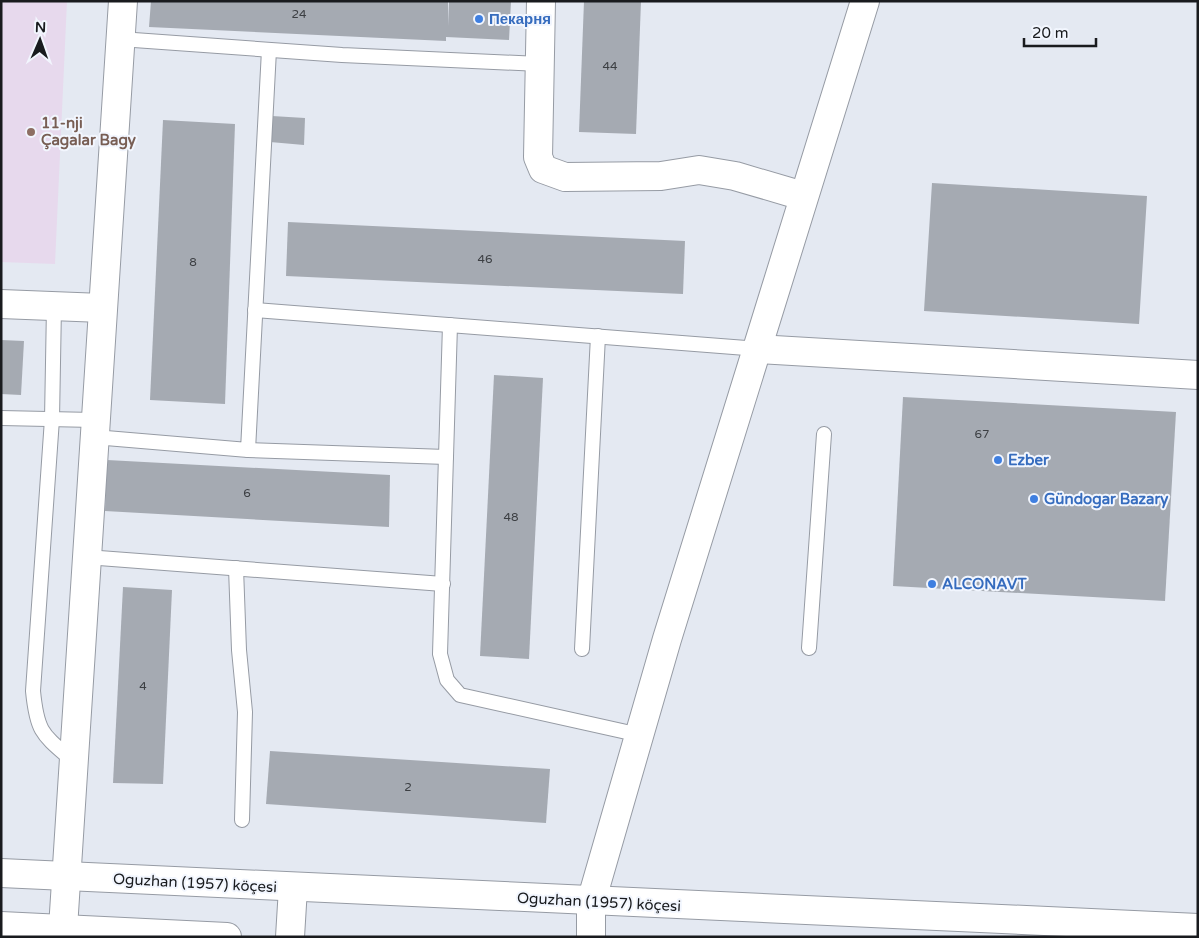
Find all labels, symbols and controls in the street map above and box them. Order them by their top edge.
house number: 24 [291,7,307,21]
place label: Пекарня [489,10,551,28]
marker: Пекарня [473,13,485,25]
north arrow [15,15,65,65]
scale bar [1024,15,1096,47]
text: N [35,19,46,36]
text: 20 m [1032,24,1069,42]
house number: 44 [602,59,618,73]
place label: 11-nji Çagalar Bagy [41,114,136,150]
marker: 11-nji Çagalar Bagy [25,126,37,138]
house number: 46 [477,252,493,266]
house number: 8 [189,255,197,269]
house number: 67 [974,427,990,441]
place label: Ezber [1008,451,1049,469]
marker: Ezber [992,454,1004,466]
house number: 6 [243,486,251,500]
place label: Gündogar Bazary [1044,490,1168,509]
marker: Gündogar Bazary [1028,493,1040,505]
house number: 48 [503,510,519,524]
place label: ALCONAVT [942,575,1028,593]
marker: ALCONAVT [926,578,938,590]
house number: 4 [139,679,147,693]
house number: 2 [404,780,412,794]
street label: Oguzhan (1957) köçesi [113,870,277,896]
street label: Oguzhan (1957) köçesi [517,889,681,915]

